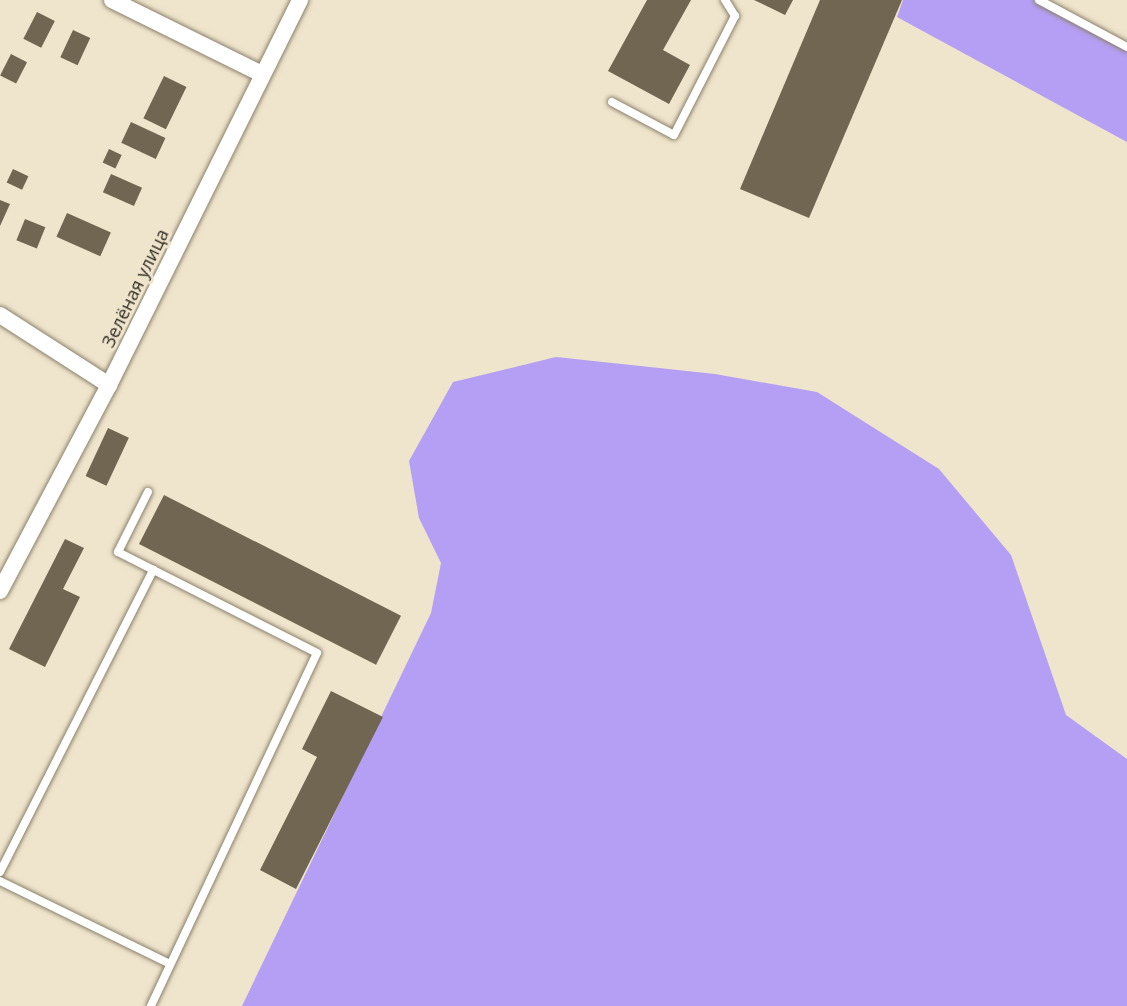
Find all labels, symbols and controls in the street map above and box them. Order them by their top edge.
street label: Зелёная улица [97,225,173,351]

